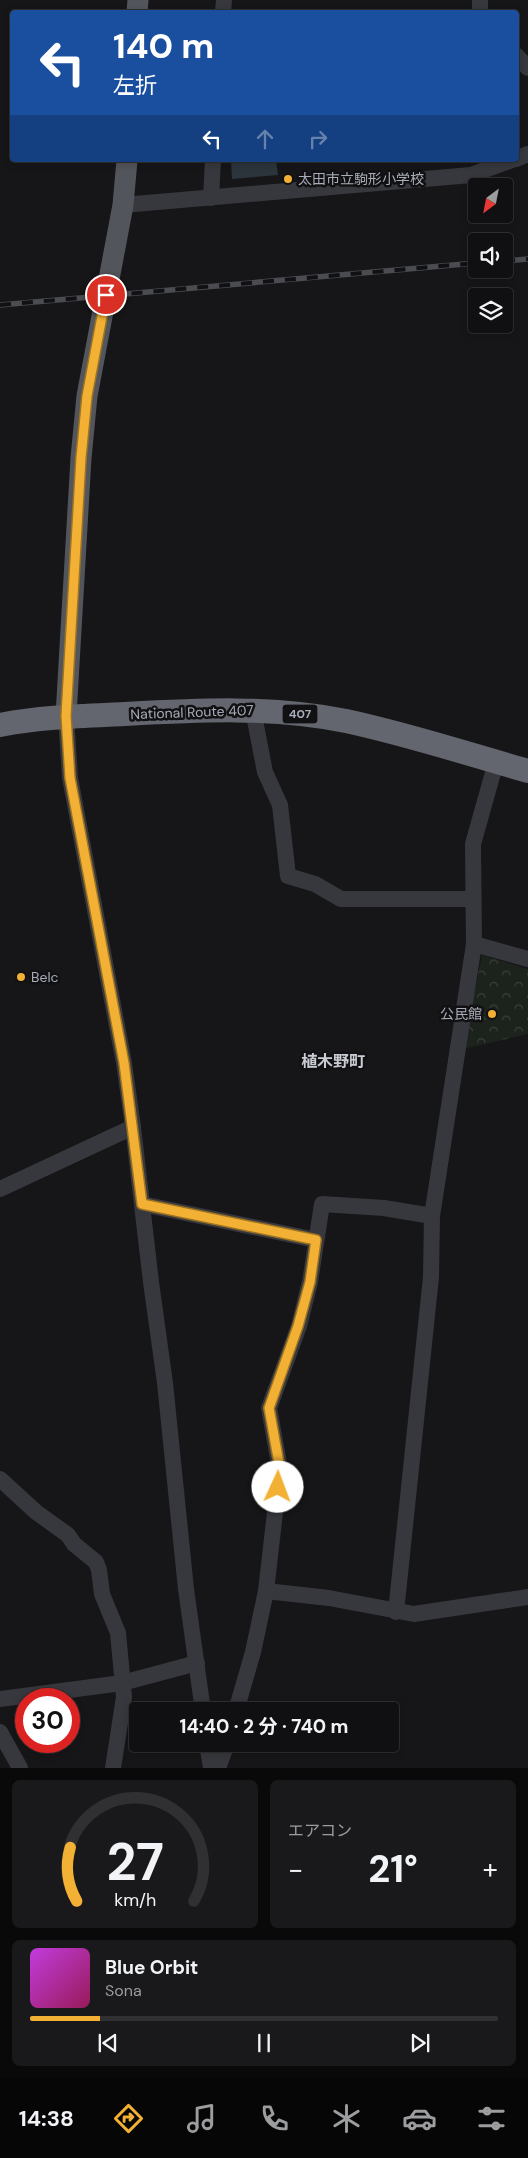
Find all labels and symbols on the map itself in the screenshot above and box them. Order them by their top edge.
place label: 太田市立駒形小学校 [298,170,424,188]
marker: 太田市立駒形小学校 [282,173,294,185]
north arrow [468,178,512,222]
pin [85,274,127,316]
street label: National Route 407 [130,701,254,723]
road number: 407 [282,704,318,724]
place label: Belc [31,968,59,986]
marker: Belc [15,971,27,983]
place label: 公民館 [440,1005,482,1023]
marker: 公民館 [486,1008,498,1020]
district label: 植木野町 [301,1051,365,1072]
position arrow [251,1460,303,1512]
speed limit sign: 30 [15,1688,80,1753]

